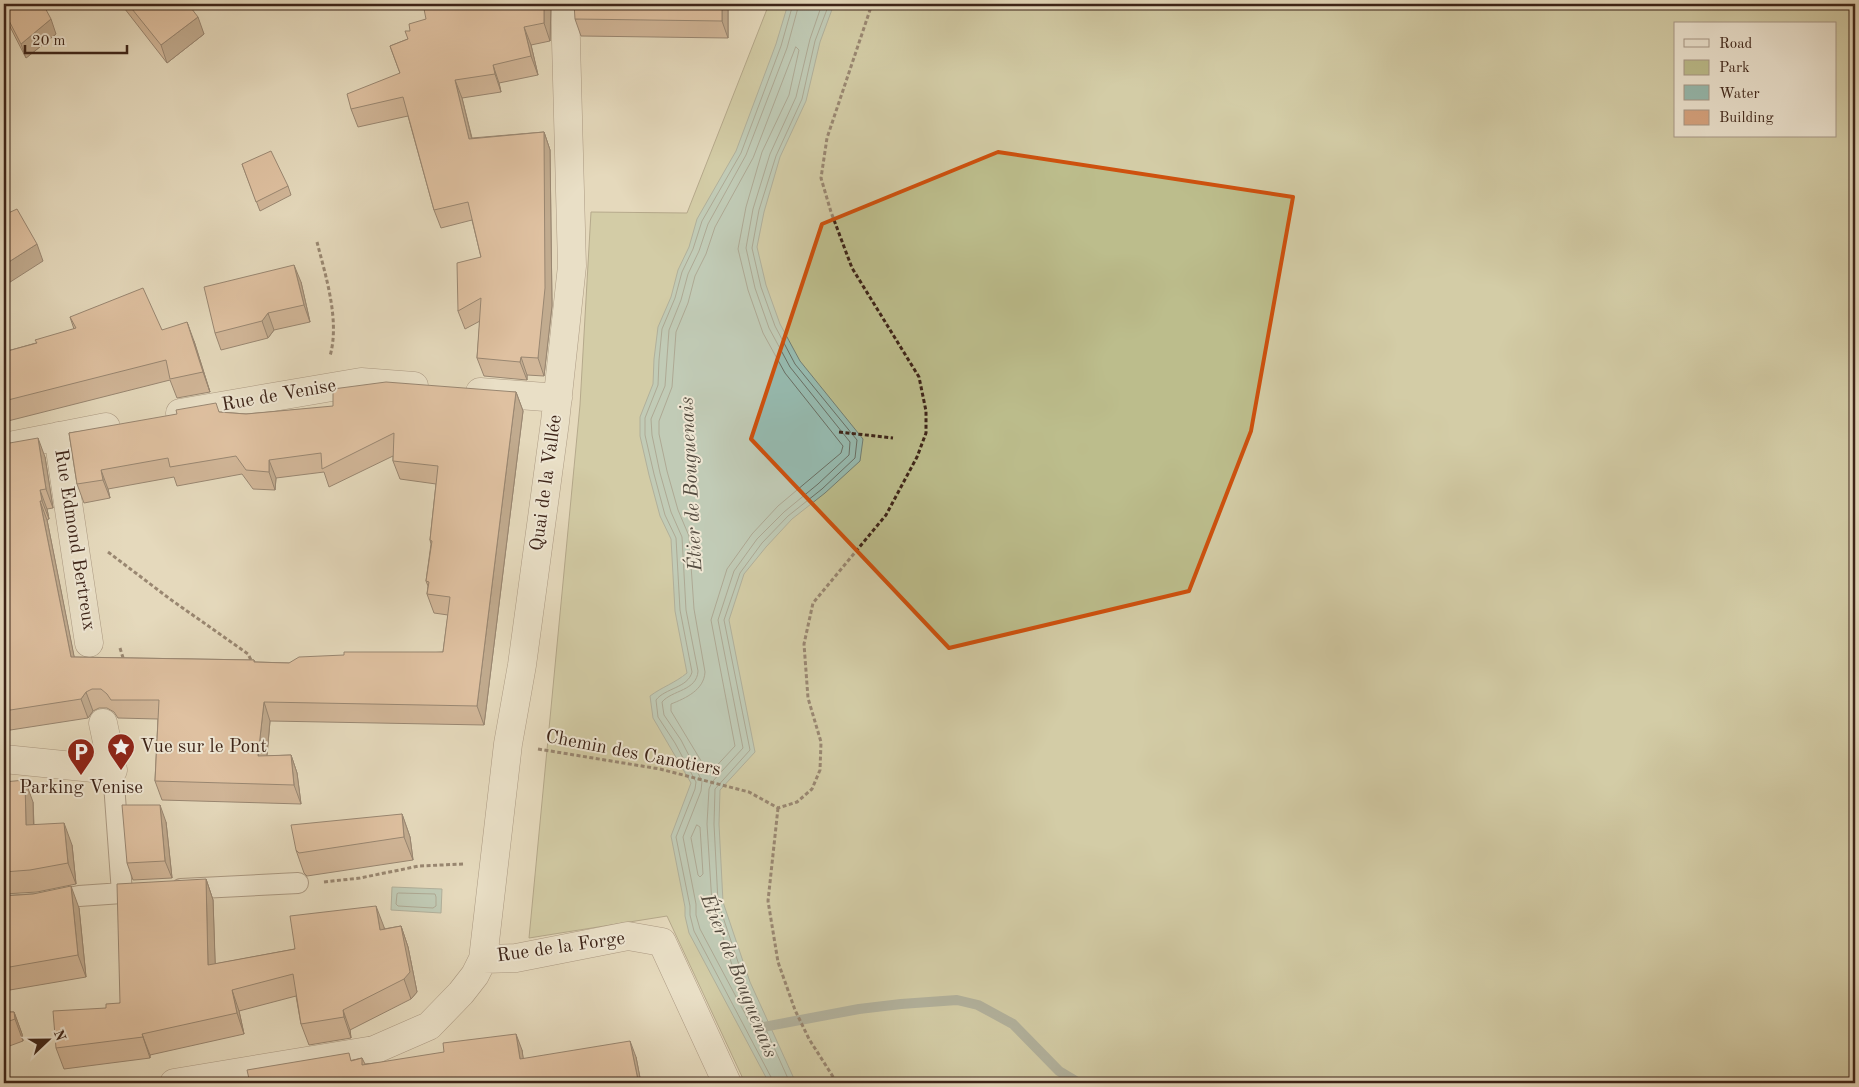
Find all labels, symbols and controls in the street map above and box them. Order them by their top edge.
scale bar [25,22,128,54]
legend [1674,22,1836,138]
text: 20 m [32,34,66,49]
text: Road [1719,37,1753,52]
text: Park [1719,61,1750,76]
text: Water [1719,87,1760,102]
text: Building [1719,111,1774,126]
street label: Rue de Venise [220,377,338,415]
water label: Étier de Bouguenais [674,396,707,573]
street label: Quai de la Vallée [528,414,566,552]
street label: Rue Edmond Bertreux [50,448,98,632]
street label: Chemin des Canotiers [544,728,722,780]
place icon: Vue sur le Pont [106,732,136,771]
parking icon: Parking Venise [66,737,96,776]
place label: Vue sur le Pont [140,738,267,757]
place label: Parking Venise [19,779,143,798]
water label: Étier de Bouguenais [696,889,783,1061]
street label: Rue de la Forge [496,930,626,966]
north arrow [22,1014,72,1064]
text: N [51,1028,68,1043]

